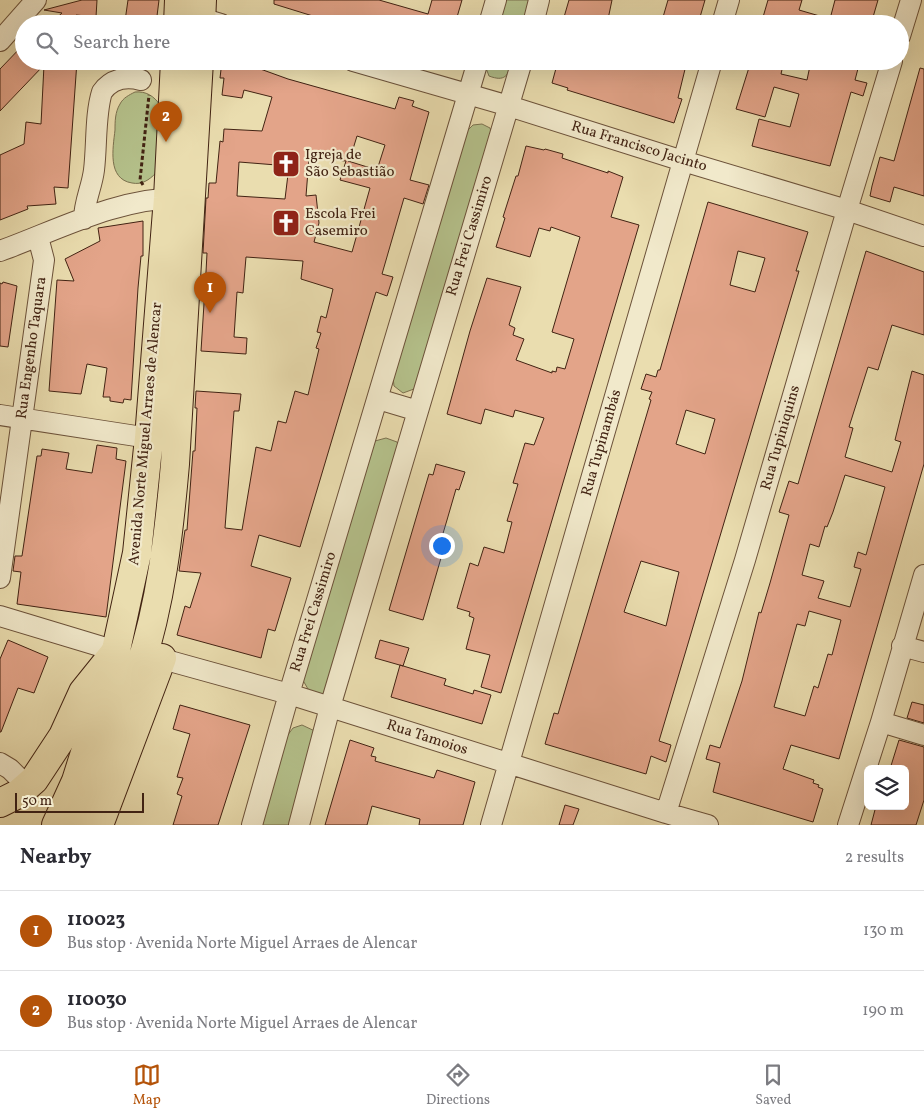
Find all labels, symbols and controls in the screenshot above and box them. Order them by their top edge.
search box [15,15,909,70]
icon: search [33,29,61,57]
text: Search here [73,30,170,56]
pin: 2 [150,101,182,142]
street label: Rua Francisco Jacinto [569,116,709,178]
place label: Igreja de São Sebastião [305,145,394,183]
church icon: Igreja de São Sebastião [271,149,301,179]
street label: Rua Frei Cassimiro [442,173,498,299]
place label: Escola Frei Casemiro [305,204,376,242]
church icon: Escola Frei Casemiro [271,208,301,238]
pin: 1 [194,272,226,313]
street label: Rua Engenho Taquara [12,275,52,421]
street label: Avenida Norte Miguel Arraes de Alencar [124,302,168,566]
street label: Rua Tupiniquins [756,383,806,493]
street label: Rua Tupinambás [577,387,627,499]
your location [429,533,455,559]
street label: Rua Frei Cassimiro [286,549,342,675]
street label: Rua Tamoios [384,715,470,761]
map controls [864,765,909,810]
button: layers [864,765,909,810]
scale bar [15,790,144,813]
text: 50 m [22,792,52,811]
text: Nearby [20,843,91,872]
text: 2 results [845,847,904,869]
text: 110023 [67,907,125,933]
text: 1 [33,920,39,942]
text: 130 m [863,920,904,942]
text: Bus stop · Avenida Norte Miguel Arraes de Alencar [67,933,417,955]
text: 110030 [67,987,127,1013]
text: 2 [32,1000,40,1022]
text: 190 m [862,1000,904,1022]
text: Bus stop · Avenida Norte Miguel Arraes de Alencar [67,1013,417,1035]
tab: Map [133,1061,161,1110]
tab: Directions [426,1061,490,1110]
tab: Saved [755,1061,791,1110]

